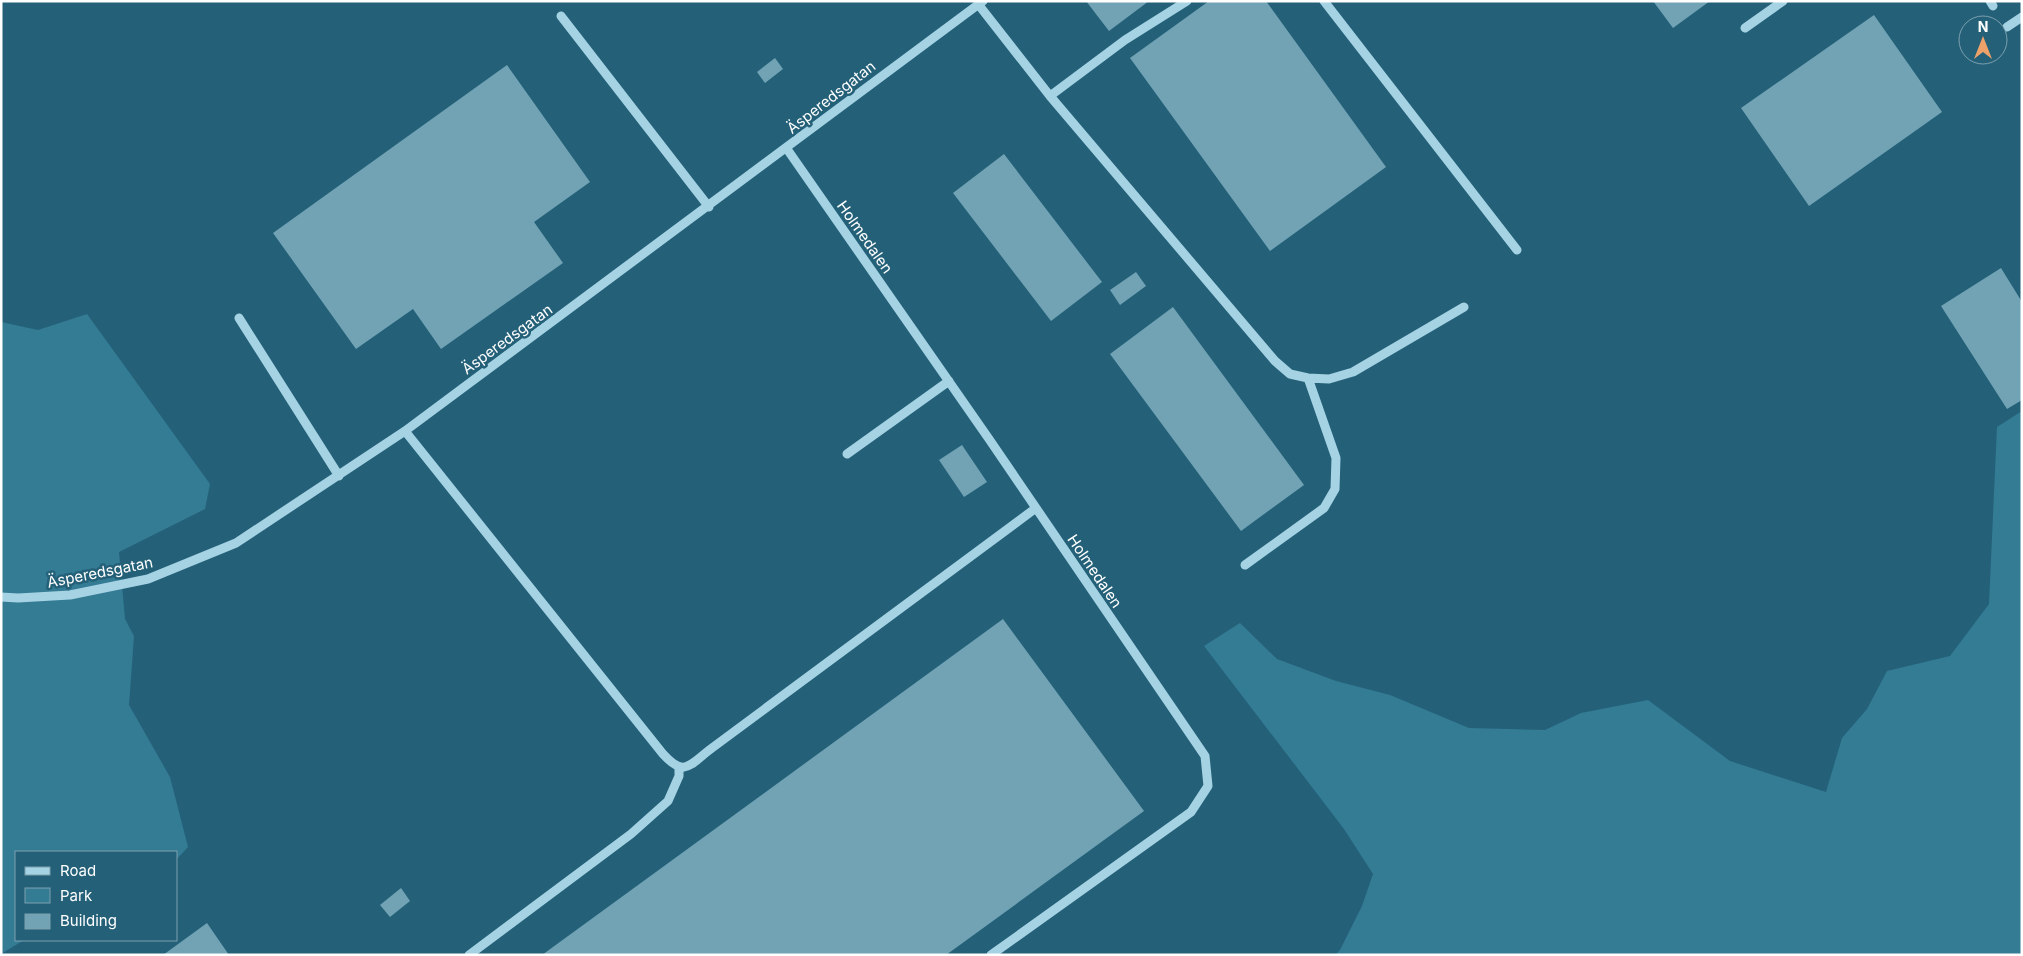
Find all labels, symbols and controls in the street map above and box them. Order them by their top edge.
north arrow [1958,15,2008,65]
text: N [1978,18,1988,35]
street label: Äsperedsgatan [783,56,879,138]
street label: Holmedalen [833,197,897,277]
street label: Äsperedsgatan [458,300,556,378]
street label: Holmedalen [1063,531,1127,611]
street label: Äsperedsgatan [46,552,154,592]
legend [15,851,178,941]
text: Road [60,861,96,880]
text: Park [60,886,93,905]
text: Building [60,911,117,930]

